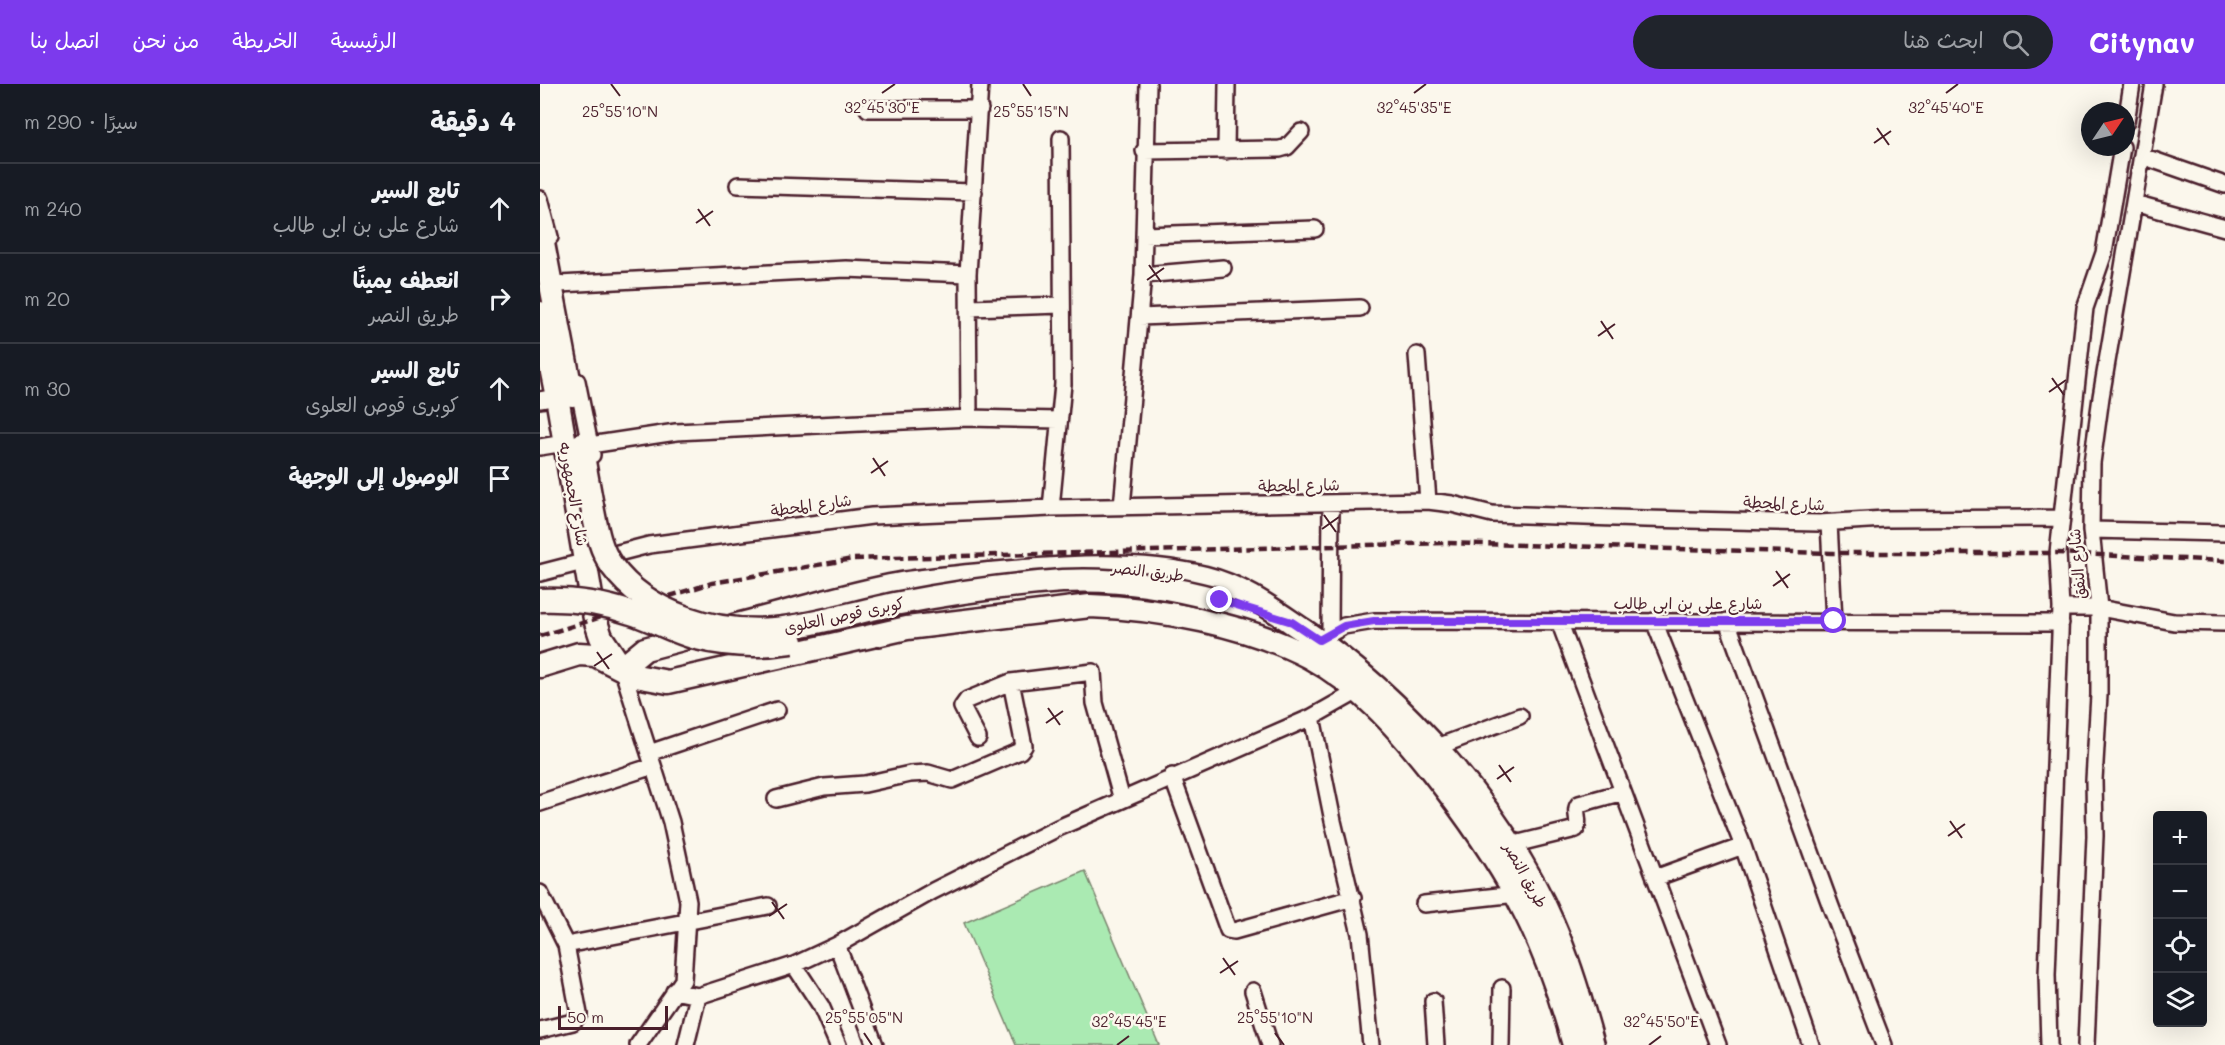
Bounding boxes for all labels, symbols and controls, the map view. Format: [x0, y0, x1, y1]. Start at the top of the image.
search box [1633, 15, 2053, 69]
text: Citynav [2089, 24, 2195, 60]
text: ابحث هنا [1903, 25, 1984, 54]
text: اتصل بنا [30, 26, 100, 53]
text: من نحن [133, 26, 199, 53]
text: الخريطة [232, 26, 298, 53]
text: الرئيسية [331, 26, 397, 53]
icon: search [1999, 26, 2032, 59]
text: 32°45'30"E [844, 97, 920, 117]
text: 32°45'35"E [1376, 97, 1452, 117]
text: 32°45'40"E [1908, 97, 1984, 117]
text: 25°55'10"N [582, 101, 658, 121]
text: 25°55'15"N [993, 101, 1069, 121]
north arrow [2081, 102, 2135, 156]
text: 4 دقيقة [430, 104, 516, 138]
text: سيرًا · 290 m [24, 108, 138, 134]
text: تابع السير [373, 175, 459, 204]
icon: ahead [483, 192, 516, 225]
text: 240 m [24, 195, 82, 221]
text: شارع على بن ابى طالب [273, 211, 459, 237]
text: انعطف يمينًا [353, 265, 459, 294]
icon: right [483, 282, 516, 315]
text: 20 m [24, 285, 70, 311]
text: طريق النصر [369, 301, 459, 327]
text: تابع السير [373, 355, 459, 384]
icon: ahead [483, 372, 516, 405]
text: 30 m [24, 375, 70, 401]
text: كوبرى قوص العلوى [306, 391, 459, 417]
street label: شارع الجمهوريه [553, 440, 594, 548]
text: الوصول إلى الوجهة [288, 461, 459, 490]
icon: arrive [483, 462, 516, 495]
street label: شارع المحطة [1258, 473, 1340, 498]
street label: شارع المحطة [769, 488, 853, 523]
street label: شارع المحطة [1743, 491, 1825, 516]
street label: شارع النفق [2063, 528, 2092, 600]
street label: طريق النصر [1109, 555, 1185, 585]
route end [1206, 586, 1232, 612]
street label: كوبرى قوص العلوى [782, 591, 906, 639]
street label: شارع على بن ابى طالب [1613, 592, 1763, 615]
route start [1820, 607, 1846, 633]
map controls [2153, 811, 2207, 1027]
button: + [2153, 811, 2207, 865]
street label: طريق النصر [1499, 836, 1553, 911]
button: − [2153, 865, 2207, 919]
button: locate [2153, 919, 2207, 973]
button: layers [2153, 973, 2207, 1027]
scale bar [558, 1003, 668, 1030]
text: 50 m [567, 1006, 604, 1027]
text: 25°55'05"N [825, 1007, 903, 1027]
text: 25°55'10"N [1237, 1007, 1313, 1027]
text: 32°45'45"E [1091, 1011, 1167, 1031]
text: 32°45'50"E [1623, 1011, 1699, 1031]

